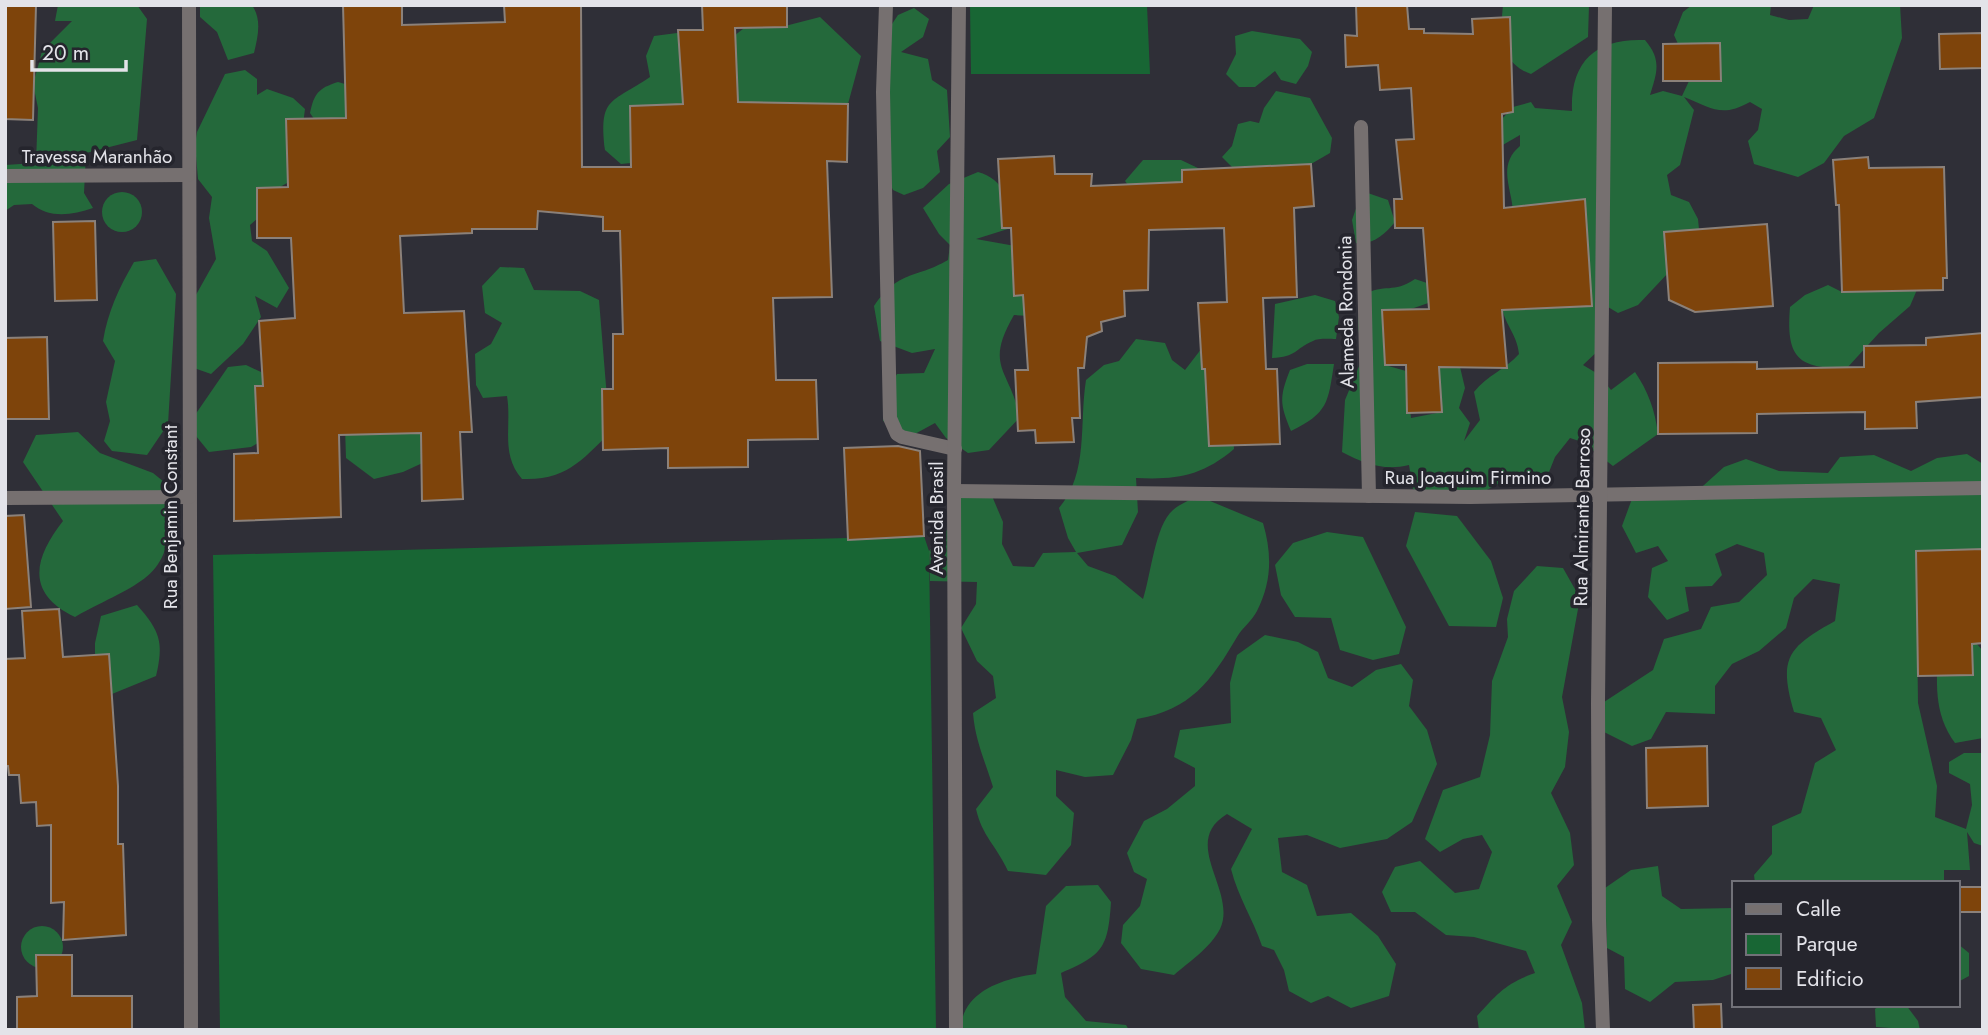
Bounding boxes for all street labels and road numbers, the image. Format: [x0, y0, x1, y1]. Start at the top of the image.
street label: Travessa Maranhão [22, 143, 172, 170]
street label: Alameda Rondonia [1331, 235, 1361, 389]
street label: Rua Benjamin Constant [157, 424, 184, 609]
street label: Rua Almirante Barroso [1567, 427, 1597, 607]
street label: Avenida Brasil [923, 461, 950, 575]
street label: Rua Joaquim Firmino [1385, 464, 1551, 491]

